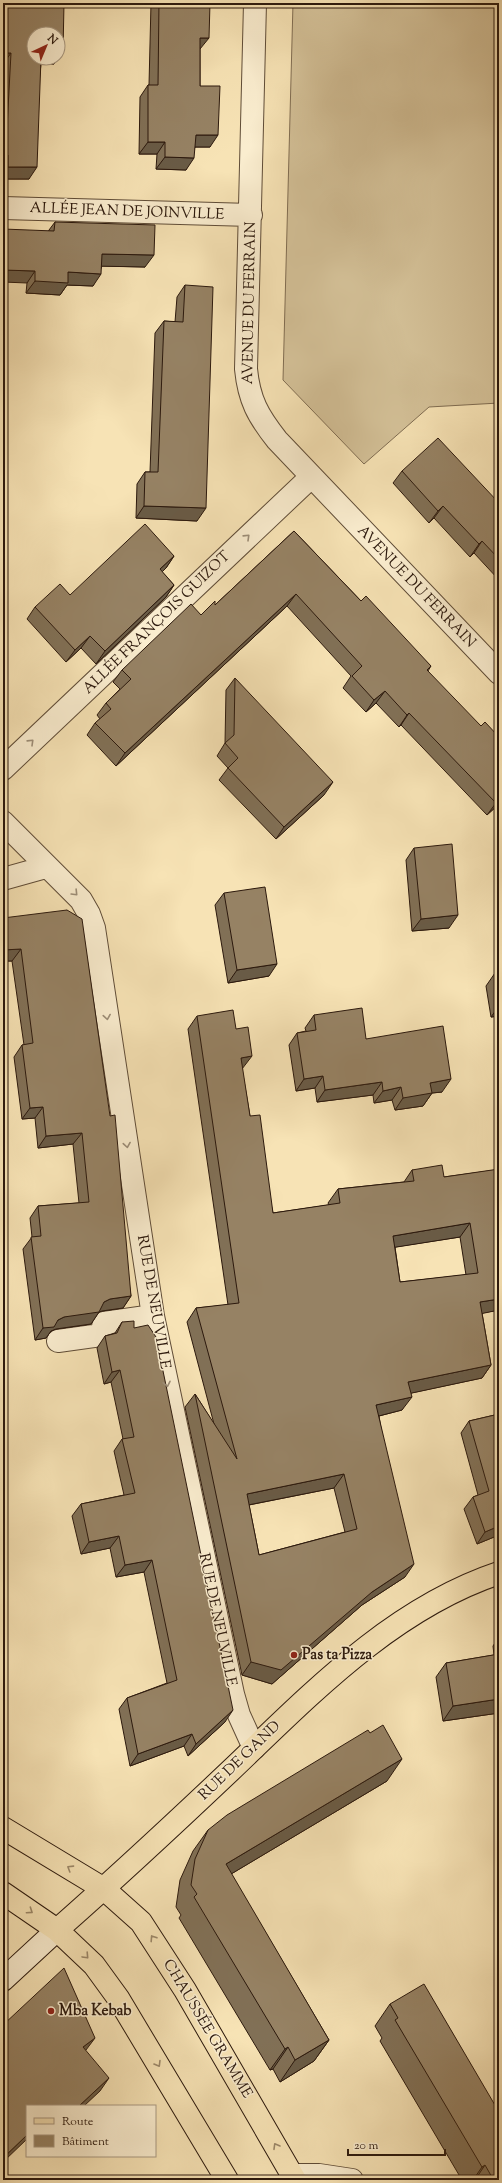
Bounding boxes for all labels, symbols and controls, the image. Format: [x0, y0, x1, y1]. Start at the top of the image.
north arrow [26, 26, 66, 66]
text: N [43, 30, 61, 48]
street label: ALLÉE JEAN DE JOINVILLE [29, 197, 225, 226]
street label: AVENUE DU FERRAIN [238, 221, 262, 385]
street label: AVENUE DU FERRAIN [352, 521, 480, 653]
one-way arrow [242, 534, 250, 542]
street label: ALLÉE FRANÇOIS GUIZOT [78, 546, 236, 699]
one-way arrow [26, 739, 34, 747]
one-way arrow [70, 888, 78, 896]
one-way arrow [102, 1014, 111, 1020]
one-way arrow [122, 1142, 131, 1149]
street label: RUE DE NEUVILLE [131, 1233, 175, 1371]
one-way arrow [163, 1381, 171, 1387]
street label: RUE DE NEUVILLE [193, 1551, 241, 1689]
place label: Pas ta Pizza [302, 1645, 372, 1666]
marker: Pas ta Pizza [289, 1650, 299, 1660]
street label: RUE DE GAND [194, 1716, 286, 1806]
one-way arrow [68, 1866, 75, 1873]
one-way arrow [26, 1906, 33, 1913]
one-way arrow [150, 1935, 157, 1942]
one-way arrow [81, 1951, 89, 1959]
street label: CHAUSSÉE GRAMME [157, 1955, 258, 2102]
place label: Mba Kebab [59, 2001, 132, 2022]
marker: Mba Kebab [46, 2006, 56, 2016]
one-way arrow [153, 2060, 160, 2067]
legend [26, 2105, 156, 2157]
text: Route [62, 2113, 94, 2131]
scale bar [348, 2131, 445, 2157]
text: Bâtiment [62, 2133, 109, 2151]
text: 20 m [354, 2137, 379, 2155]
one-way arrow [273, 2143, 280, 2150]

